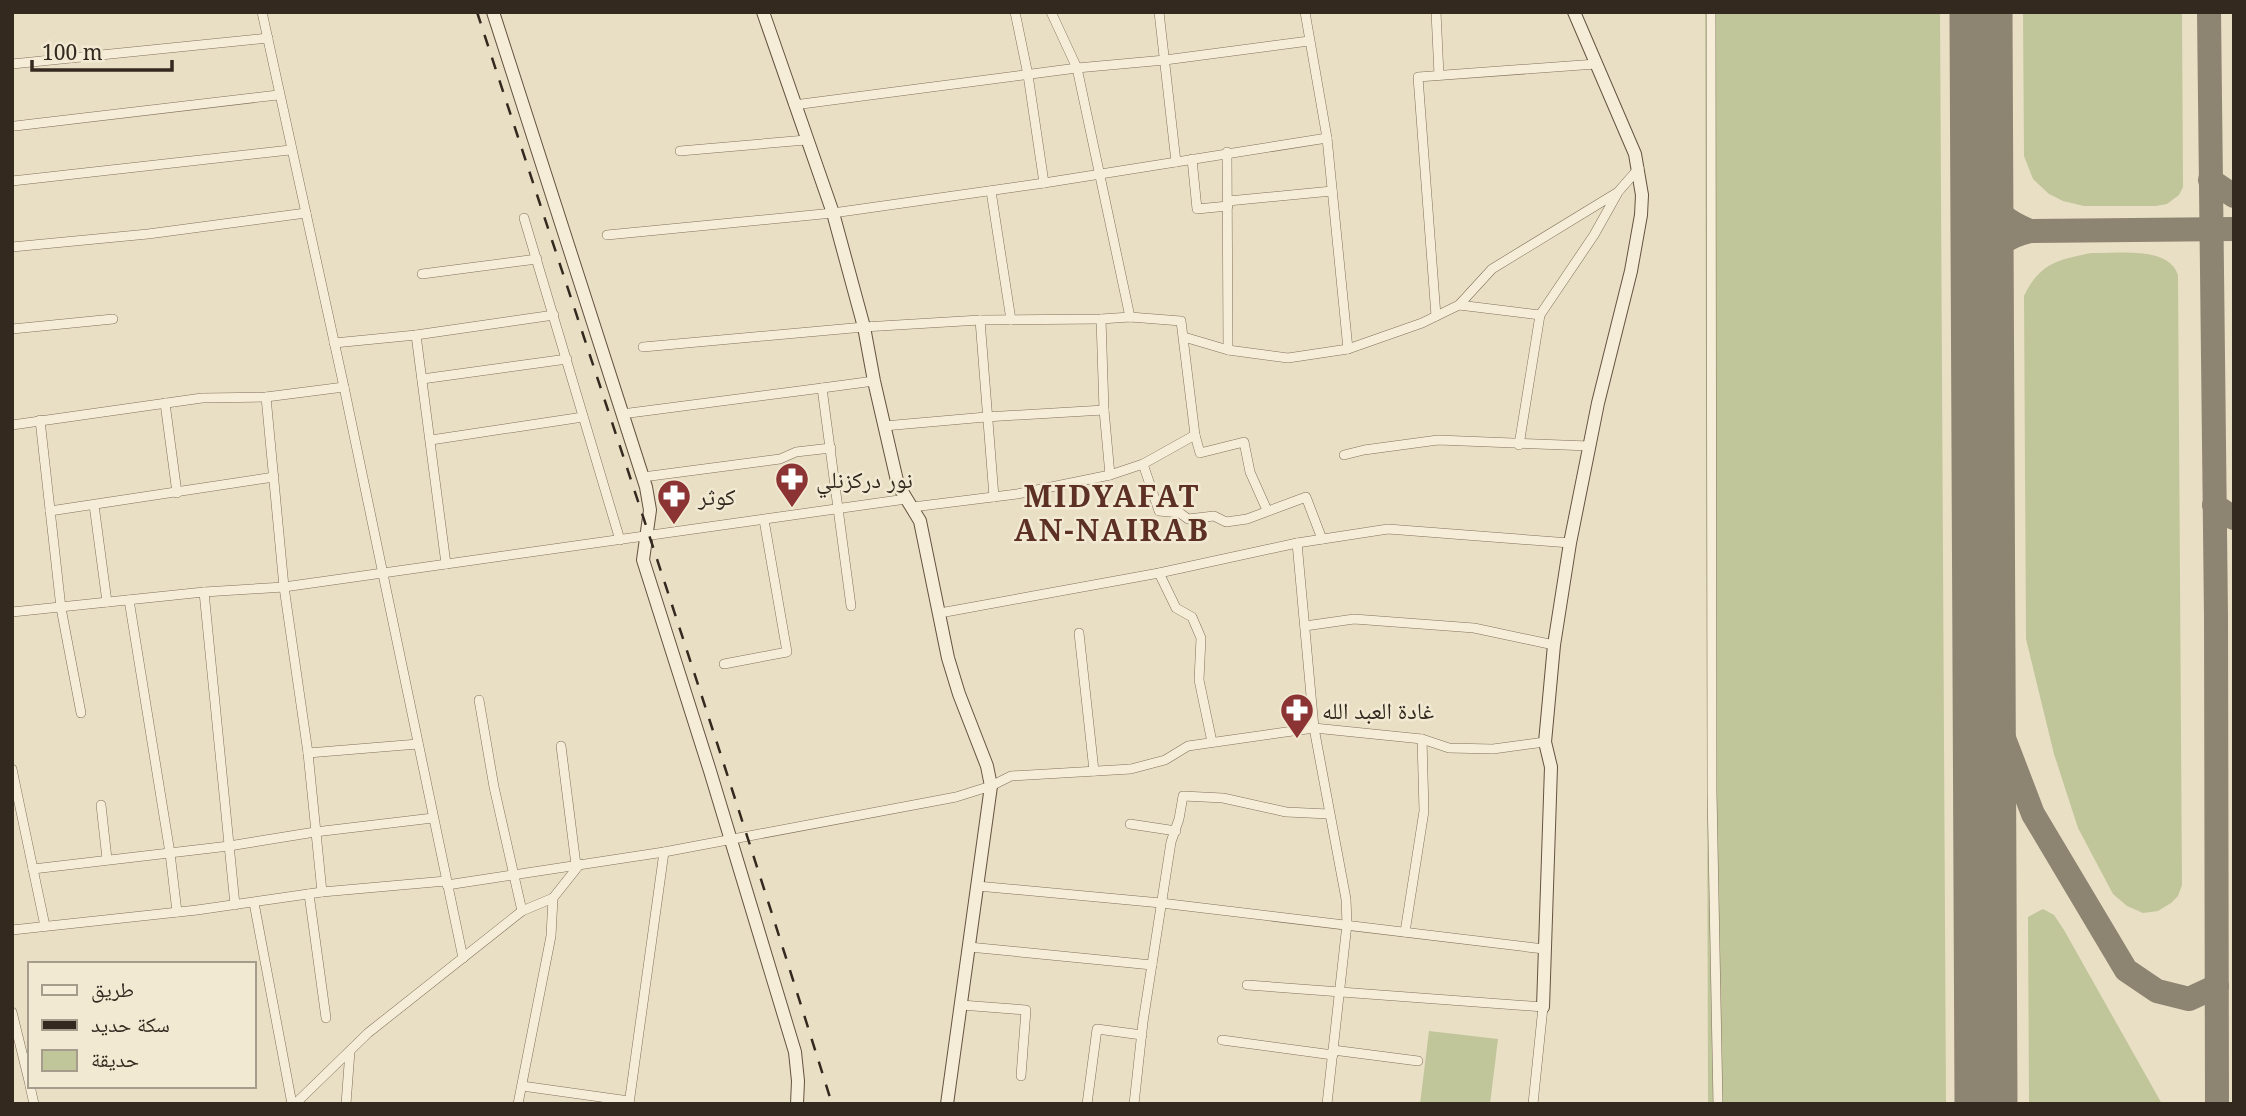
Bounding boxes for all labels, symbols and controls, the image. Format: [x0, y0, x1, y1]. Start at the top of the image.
scale bar [32, 28, 172, 72]
text: 100 m [42, 38, 103, 66]
pharmacy icon: نور دركزنلي [773, 460, 811, 509]
place label: نور دركزنلي [816, 463, 913, 499]
district label: MIDYAFAT AN-NAIRAB [1014, 475, 1210, 550]
pharmacy icon: كوثر [655, 477, 693, 526]
place label: كوثر [697, 480, 736, 512]
pharmacy icon: غادة العبد الله [1278, 691, 1316, 740]
place label: غادة العبد الله [1322, 694, 1435, 726]
legend [28, 962, 256, 1088]
text: طريق [91, 975, 134, 1003]
text: سكة حديد [91, 1010, 170, 1038]
text: حديقة [91, 1045, 139, 1073]

